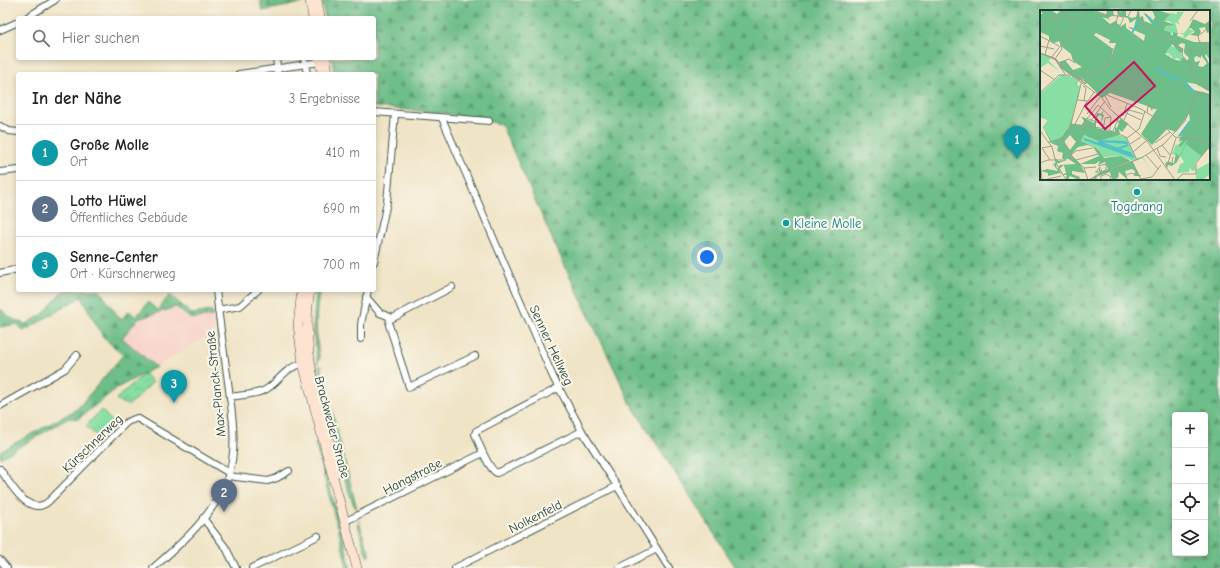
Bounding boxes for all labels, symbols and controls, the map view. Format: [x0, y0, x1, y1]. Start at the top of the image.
inset map [1040, 10, 1210, 180]
search box [16, 16, 376, 60]
icon: search [30, 27, 52, 49]
text: Hier suchen [62, 29, 140, 47]
text: In der Nähe [32, 89, 121, 108]
text: 3 Ergebnisse [289, 91, 360, 106]
pin: 1 [1004, 126, 1030, 159]
text: Große Molle [70, 136, 149, 154]
text: 1 [42, 145, 48, 160]
text: 410 m [326, 145, 360, 160]
text: Ort [70, 154, 87, 169]
marker: Togdrang [1132, 187, 1142, 197]
text: Lotto Hüwel [70, 192, 147, 210]
place label: Togdrang [1111, 199, 1163, 214]
text: 2 [42, 201, 48, 216]
text: 690 m [323, 201, 360, 216]
text: Öffentliches Gebäude [70, 210, 188, 225]
place label: Kleine Molle [794, 216, 862, 231]
marker: Kleine Molle [781, 218, 791, 228]
your location [697, 247, 717, 267]
text: Senne-Center [70, 248, 158, 266]
text: 3 [42, 257, 48, 272]
text: 700 m [323, 257, 360, 272]
text: Ort · Kürschnerweg [70, 266, 176, 281]
street label: Senner Hellweg [526, 303, 577, 388]
street label: Max-Planck-Straße [202, 330, 229, 438]
pin: 3 [161, 370, 187, 403]
street label: Brackweder Straße [312, 374, 353, 480]
street label: Kürschnerweg [59, 411, 125, 476]
map controls [1172, 412, 1208, 556]
button: + [1172, 412, 1208, 448]
button: − [1172, 448, 1208, 484]
street label: Hangstraße [380, 455, 445, 498]
pin: 2 [211, 479, 237, 512]
button: locate [1172, 484, 1208, 520]
street label: Nolkenfeld [506, 497, 564, 536]
button: layers [1172, 520, 1208, 556]

